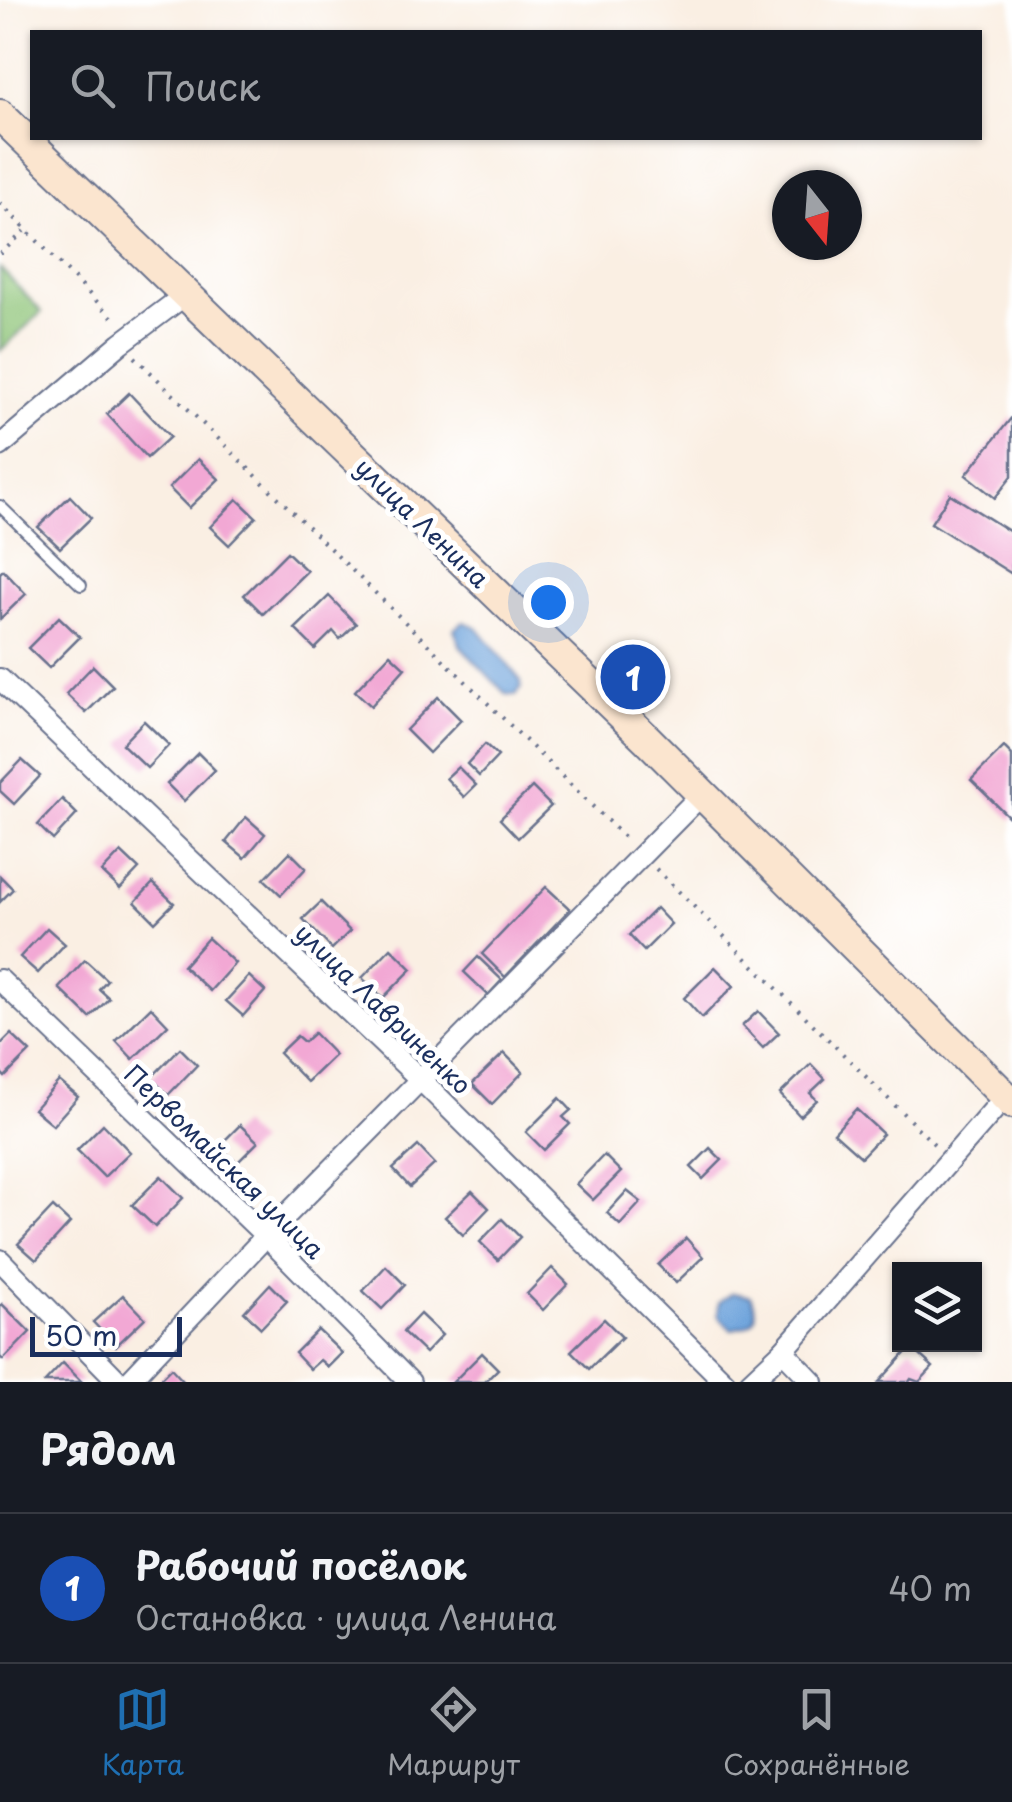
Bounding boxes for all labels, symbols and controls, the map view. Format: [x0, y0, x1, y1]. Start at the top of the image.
search box [30, 30, 982, 140]
text: Поиск [145, 57, 260, 114]
icon: search [65, 58, 120, 113]
north arrow [772, 170, 862, 260]
street label: улица Ленина [347, 448, 498, 596]
your location [523, 577, 574, 628]
pin: 1 [600, 640, 666, 714]
street label: улица Лавриненко [287, 914, 481, 1103]
street label: Первомайская улица [116, 1056, 333, 1267]
map controls [892, 1262, 982, 1352]
button: layers [892, 1262, 982, 1352]
scale bar [30, 1312, 182, 1356]
text: 50 m [45, 1313, 118, 1356]
text: Рядом [40, 1416, 177, 1479]
text: Рабочий посёлок [135, 1536, 466, 1593]
text: 1 [65, 1564, 80, 1612]
text: 40 m [888, 1564, 972, 1612]
text: Остановка · улица Ленина [135, 1593, 556, 1641]
tab: Карта [102, 1682, 184, 1785]
tab: Маршрут [387, 1682, 520, 1785]
tab: Сохранённые [723, 1682, 910, 1785]

